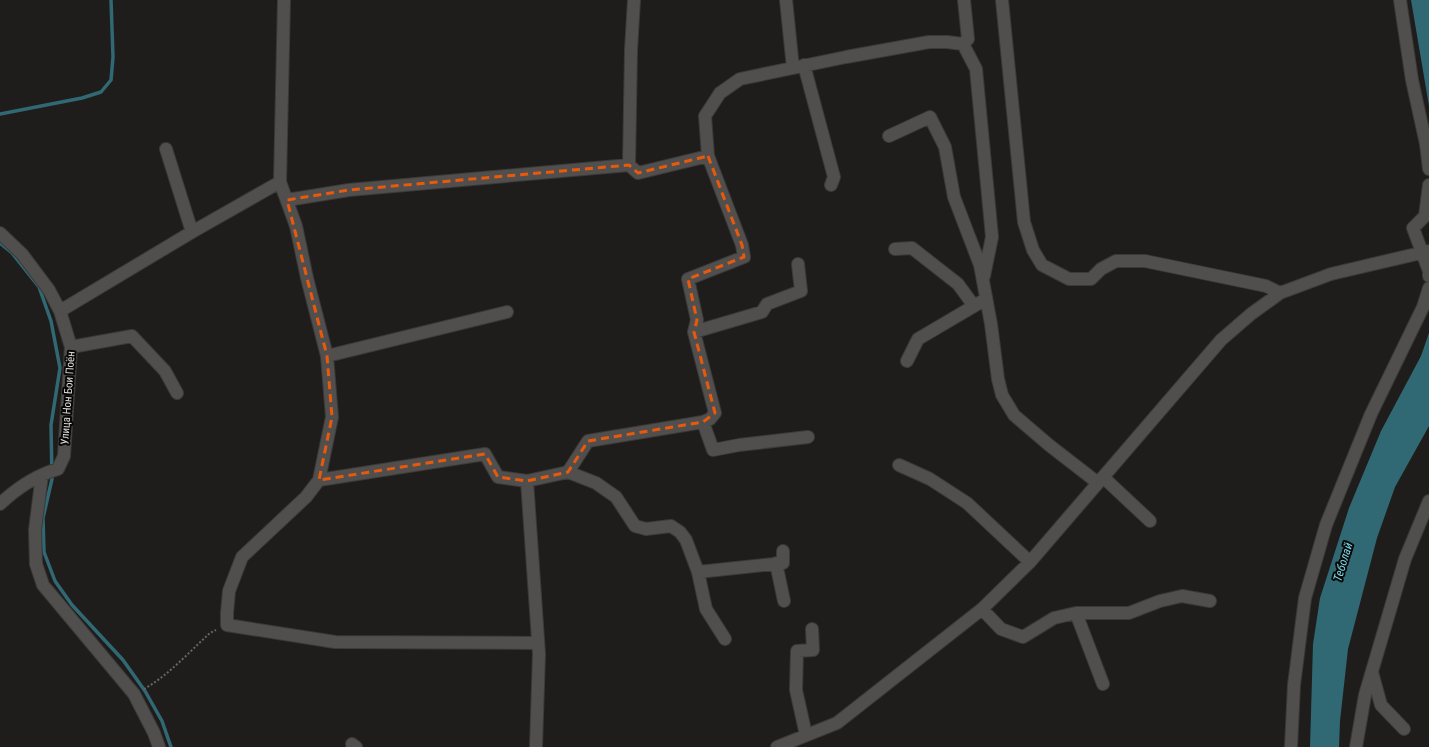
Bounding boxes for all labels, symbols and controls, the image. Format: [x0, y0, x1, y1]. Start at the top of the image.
street label: Улица Нон Бои Поён [58, 351, 78, 445]
water label: Теболай [1330, 541, 1356, 583]

